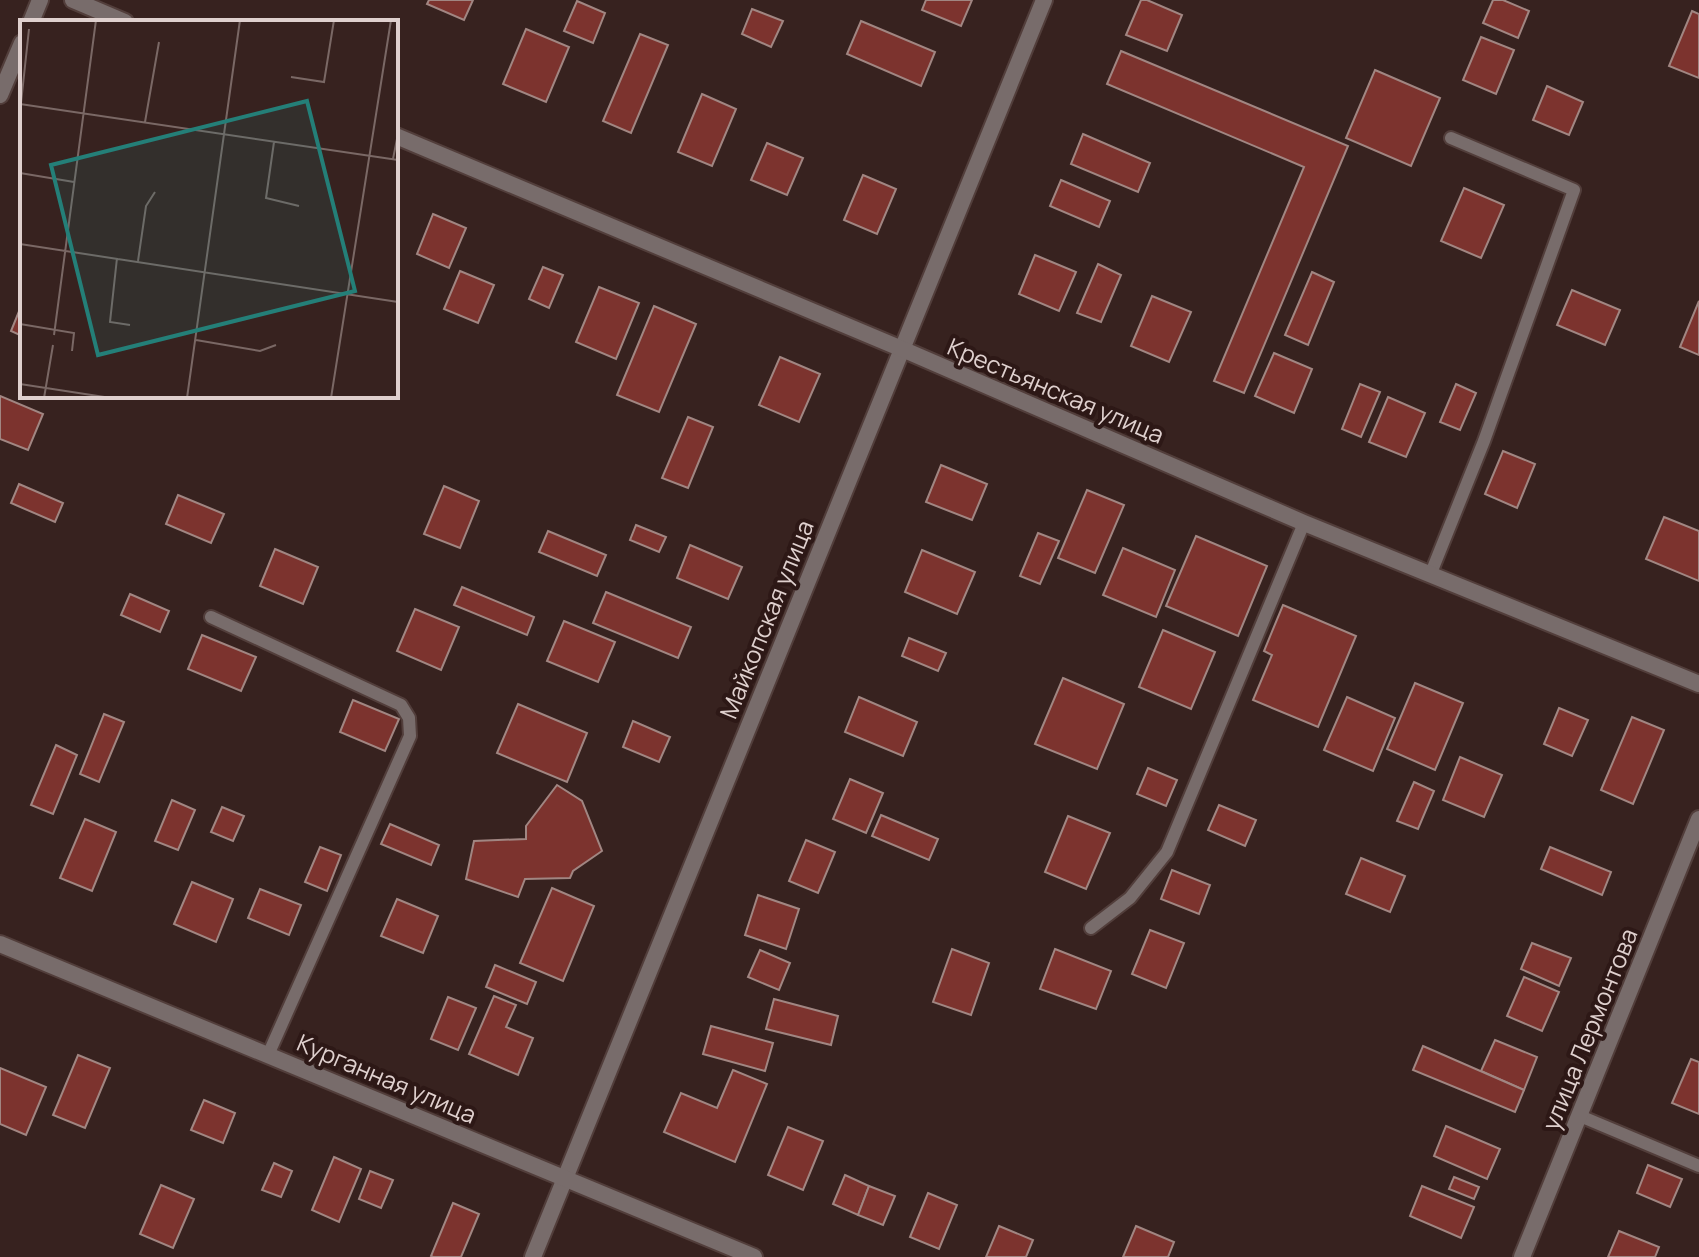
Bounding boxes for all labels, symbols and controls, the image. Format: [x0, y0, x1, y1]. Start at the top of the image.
inset map [20, 20, 398, 398]
street label: Крестьянская улица [943, 329, 1169, 451]
street label: Майкопская улица [711, 515, 821, 723]
street label: улица Лермонтова [1533, 923, 1645, 1135]
street label: Курганная улица [292, 1025, 482, 1131]

